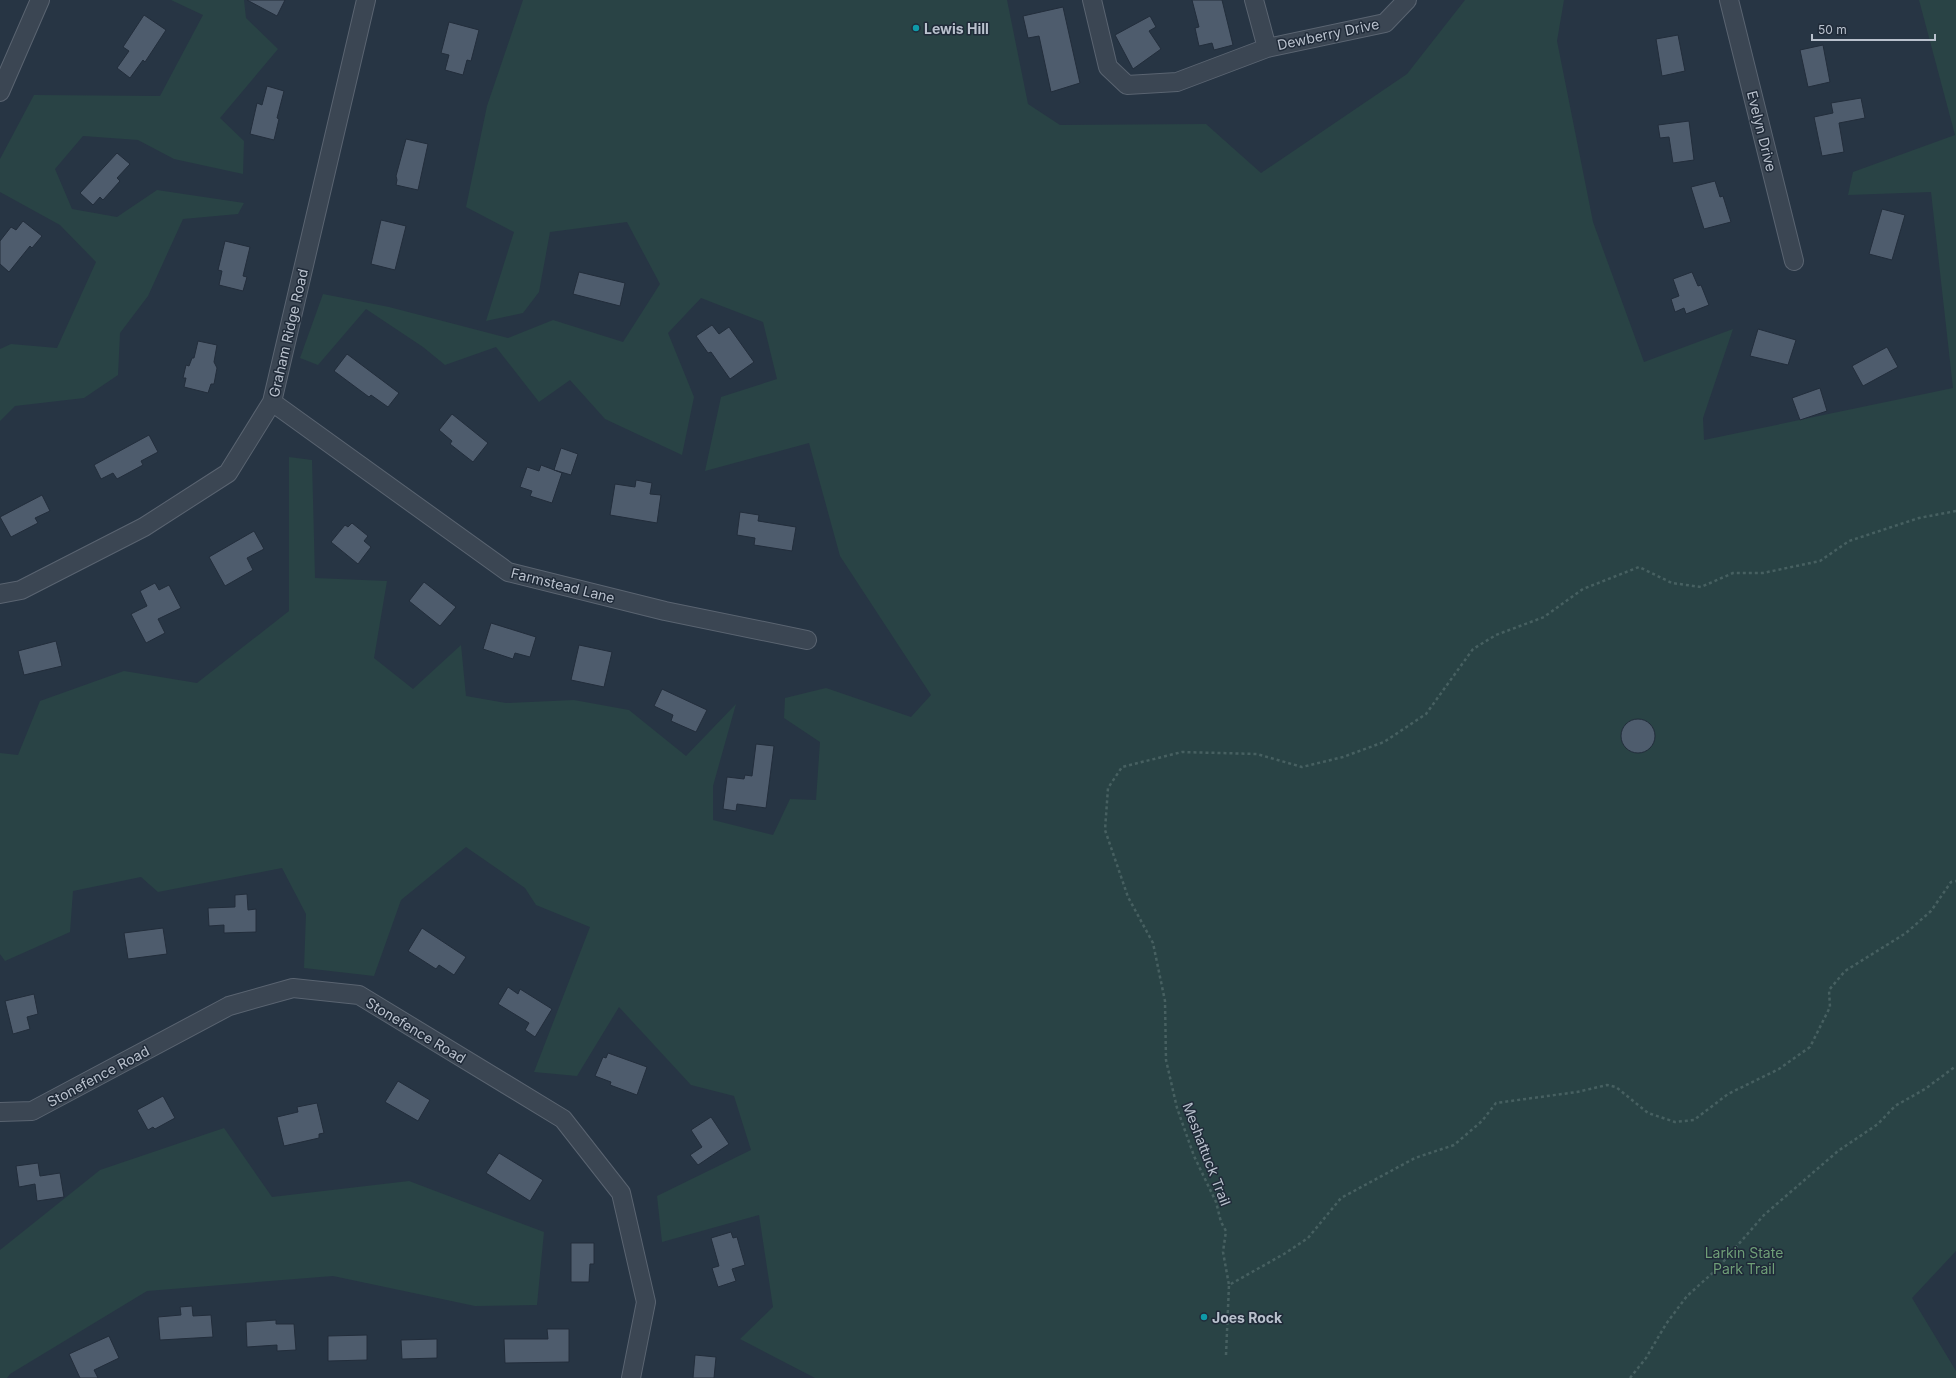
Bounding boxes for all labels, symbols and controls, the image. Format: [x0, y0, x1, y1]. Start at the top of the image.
street label: Dewberry Drive [1275, 15, 1381, 53]
scale bar [1812, 16, 1935, 42]
place label: Lewis Hill [924, 20, 989, 37]
text: 50 m [1818, 22, 1847, 37]
marker: Lewis Hill [911, 23, 921, 33]
street label: Evelyn Drive [1744, 89, 1780, 173]
street label: Graham Ridge Road [265, 267, 311, 399]
street label: Farmstead Lane [509, 564, 617, 606]
street label: Stonefence Road [363, 994, 469, 1066]
street label: Stonefence Road [44, 1042, 152, 1110]
street label: Meshattuck Trail [1179, 1100, 1235, 1208]
park label: Larkin State Park Trail [1705, 1244, 1783, 1277]
place label: Joes Rock [1212, 1309, 1283, 1326]
marker: Joes Rock [1199, 1312, 1209, 1322]

